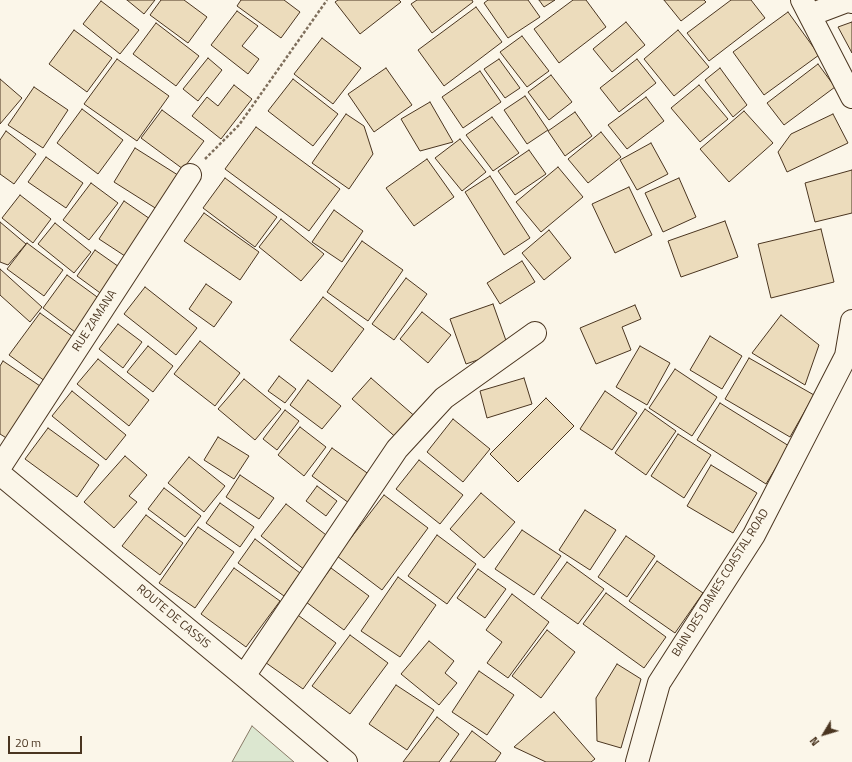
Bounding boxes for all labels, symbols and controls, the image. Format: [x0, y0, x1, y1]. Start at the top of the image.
street label: RUE ZAMANA [70, 288, 120, 354]
street label: BAIN DES DAMES COASTAL ROAD [670, 507, 772, 659]
street label: ROUTE DE CASSIS [133, 582, 213, 652]
north arrow [804, 714, 844, 754]
scale bar [10, 728, 84, 754]
text: 20 m [15, 733, 41, 752]
text: N [806, 733, 823, 749]

